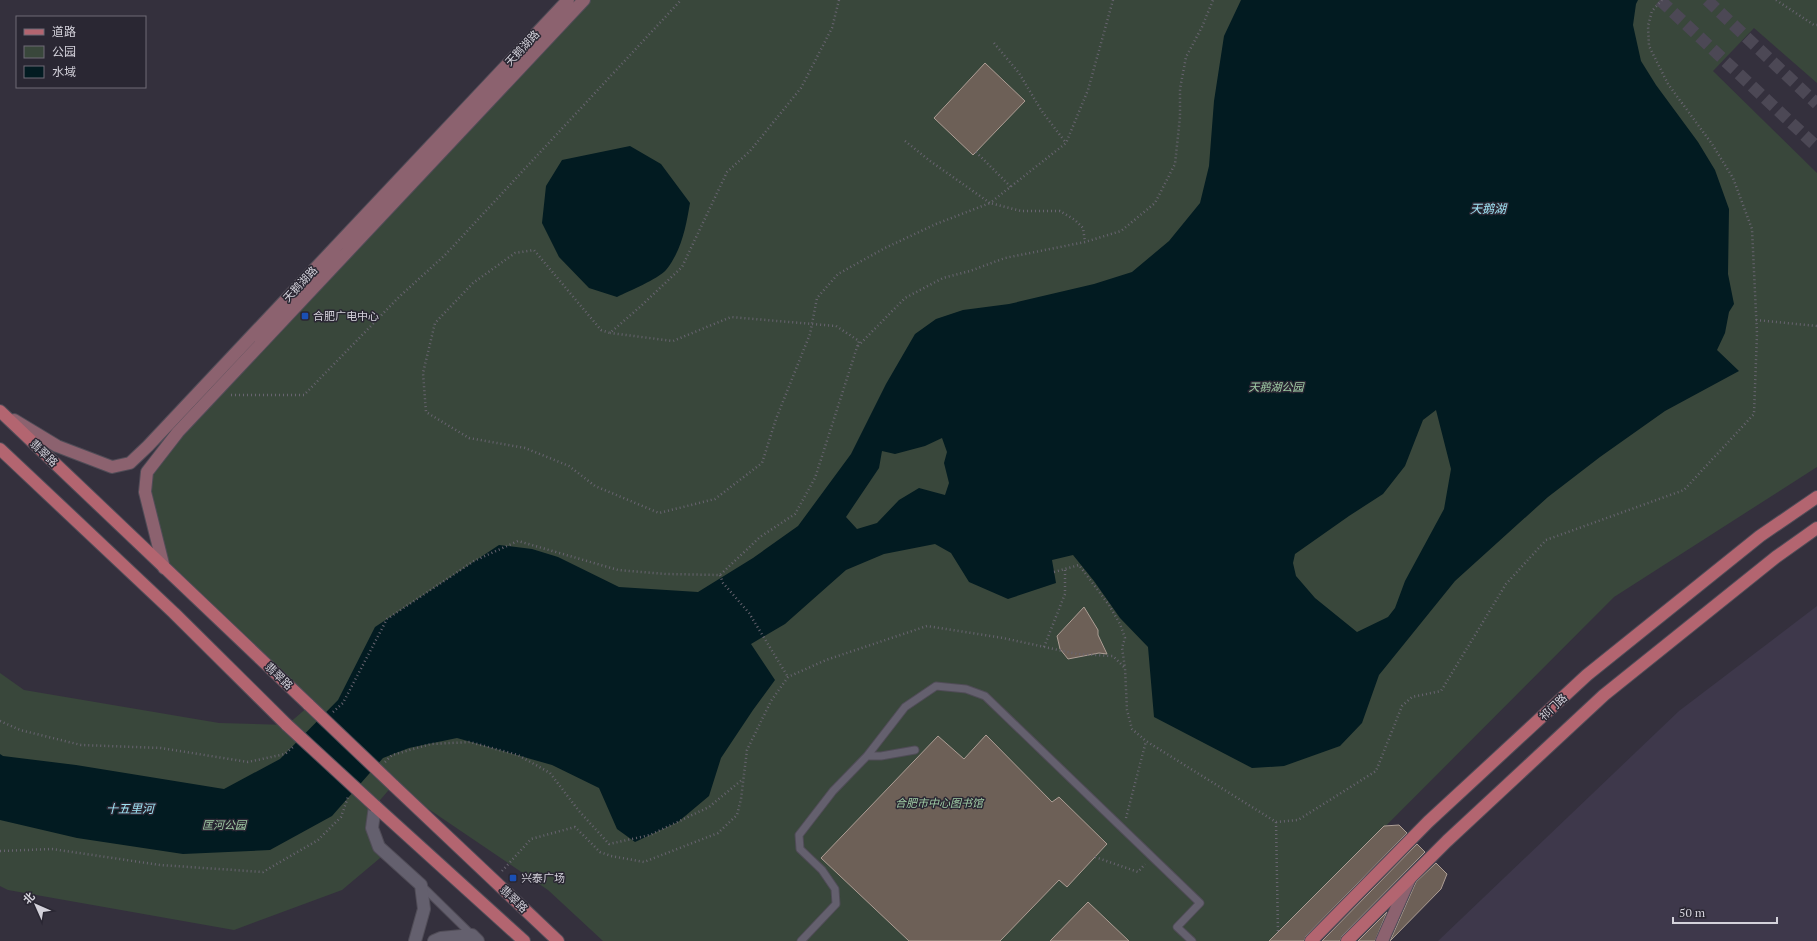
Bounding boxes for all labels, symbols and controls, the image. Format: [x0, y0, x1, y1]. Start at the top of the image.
legend [16, 16, 146, 88]
text: 道路 [52, 24, 76, 39]
street label: 天鹅湖路 [502, 27, 542, 69]
text: 公园 [52, 44, 76, 59]
text: 水域 [52, 64, 76, 79]
water label: 天鹅湖 [1470, 201, 1508, 216]
street label: 天鹅湖路 [280, 263, 320, 305]
place label: 合肥广电中心 [313, 309, 379, 323]
marker: 合肥广电中心 [300, 311, 310, 321]
park label: 天鹅湖公园 [1249, 380, 1305, 394]
street label: 翡翠路 [27, 437, 61, 469]
street label: 翡翠路 [262, 660, 296, 692]
street label: 祁门路 [1536, 691, 1570, 723]
park label: 合肥市中心图书馆 [895, 796, 985, 810]
water label: 十五里河 [106, 801, 156, 816]
park label: 匡河公园 [202, 818, 248, 832]
place label: 兴泰广场 [521, 871, 565, 885]
marker: 兴泰广场 [508, 873, 518, 883]
street label: 翡翠路 [497, 883, 531, 915]
north arrow [16, 885, 56, 925]
text: 北 [20, 889, 38, 907]
scale bar [1673, 899, 1777, 925]
text: 50 m [1679, 905, 1706, 920]

